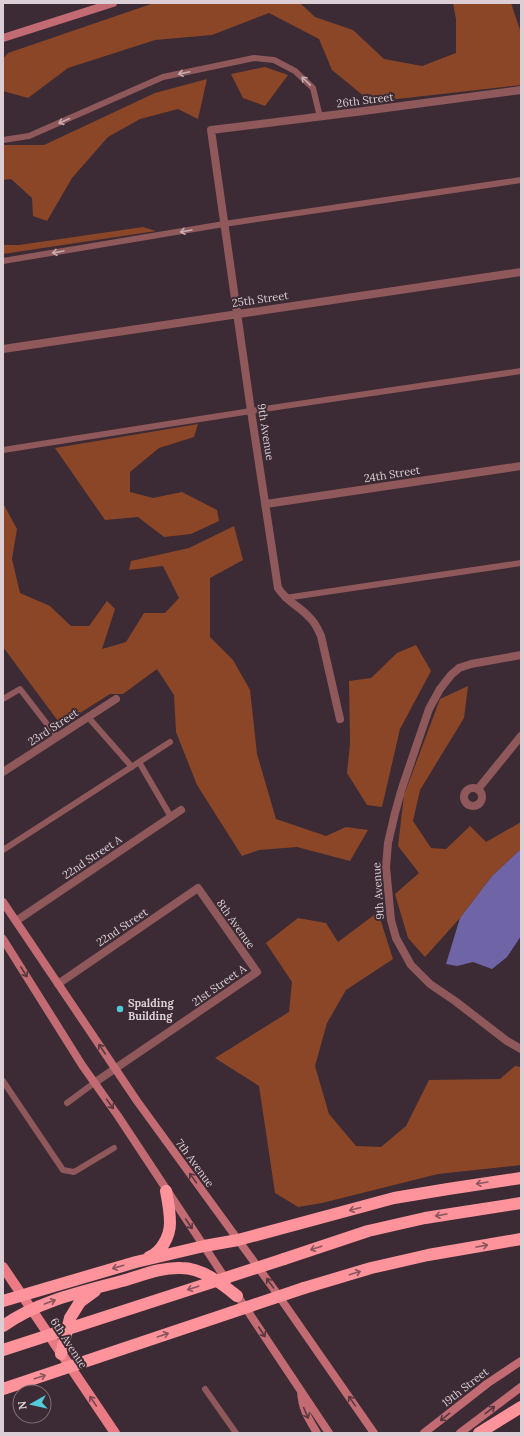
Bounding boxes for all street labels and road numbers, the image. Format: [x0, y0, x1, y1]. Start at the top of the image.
street label: 26th Street [336, 89, 395, 110]
street label: 25th Street [231, 288, 290, 310]
street label: 9th Avenue [255, 403, 277, 461]
street label: 24th Street [363, 463, 422, 485]
street label: 23rd Street [25, 705, 81, 748]
street label: 22nd Street A [60, 831, 125, 882]
street label: 9th Avenue [369, 862, 387, 920]
street label: 8th Avenue [214, 897, 258, 951]
street label: 22nd Street [94, 904, 151, 949]
street label: 21st Street A [189, 961, 250, 1009]
street label: 7th Avenue [173, 1136, 217, 1190]
street label: 6th Avenue [47, 1315, 91, 1371]
street label: 19th Street [439, 1364, 492, 1410]

